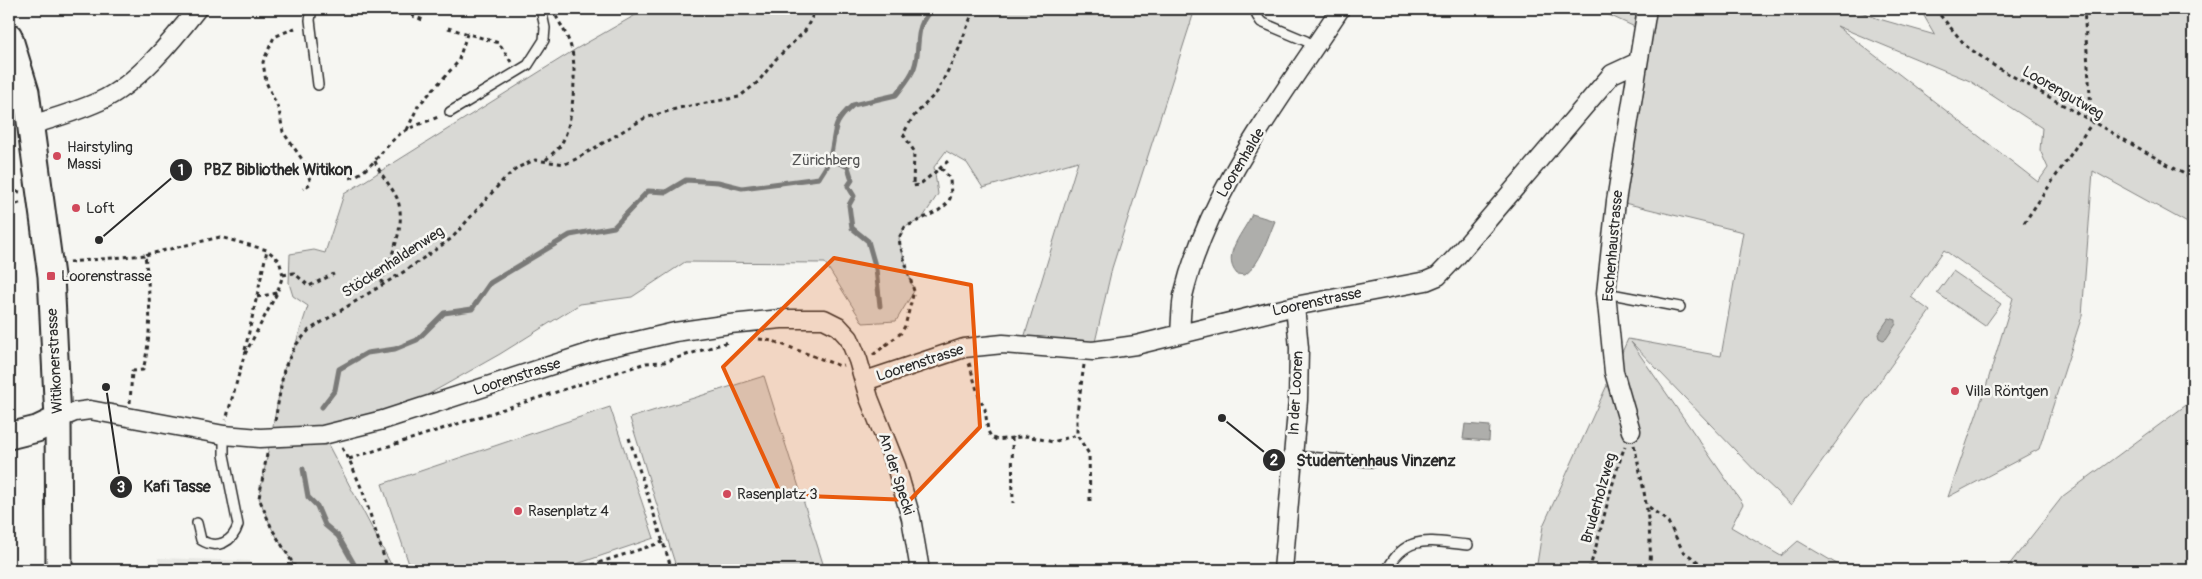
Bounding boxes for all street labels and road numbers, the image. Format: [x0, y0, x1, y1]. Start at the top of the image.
street label: Loorengutweg [2019, 62, 2107, 124]
street label: Loorenhalde [1213, 124, 1269, 201]
street label: Eschenhaustrasse [1599, 189, 1627, 303]
street label: Stöckenhaldenweg [338, 222, 448, 302]
street label: Loorenstrasse [1271, 283, 1364, 321]
street label: Witikonerstrasse [43, 307, 67, 414]
street label: Loorenstrasse [874, 340, 967, 386]
street label: In der Looren [1284, 350, 1308, 436]
street label: Loorenstrasse [471, 354, 564, 400]
street label: An der Specki [874, 431, 918, 518]
street label: Bruderholzweg [1577, 451, 1621, 545]

